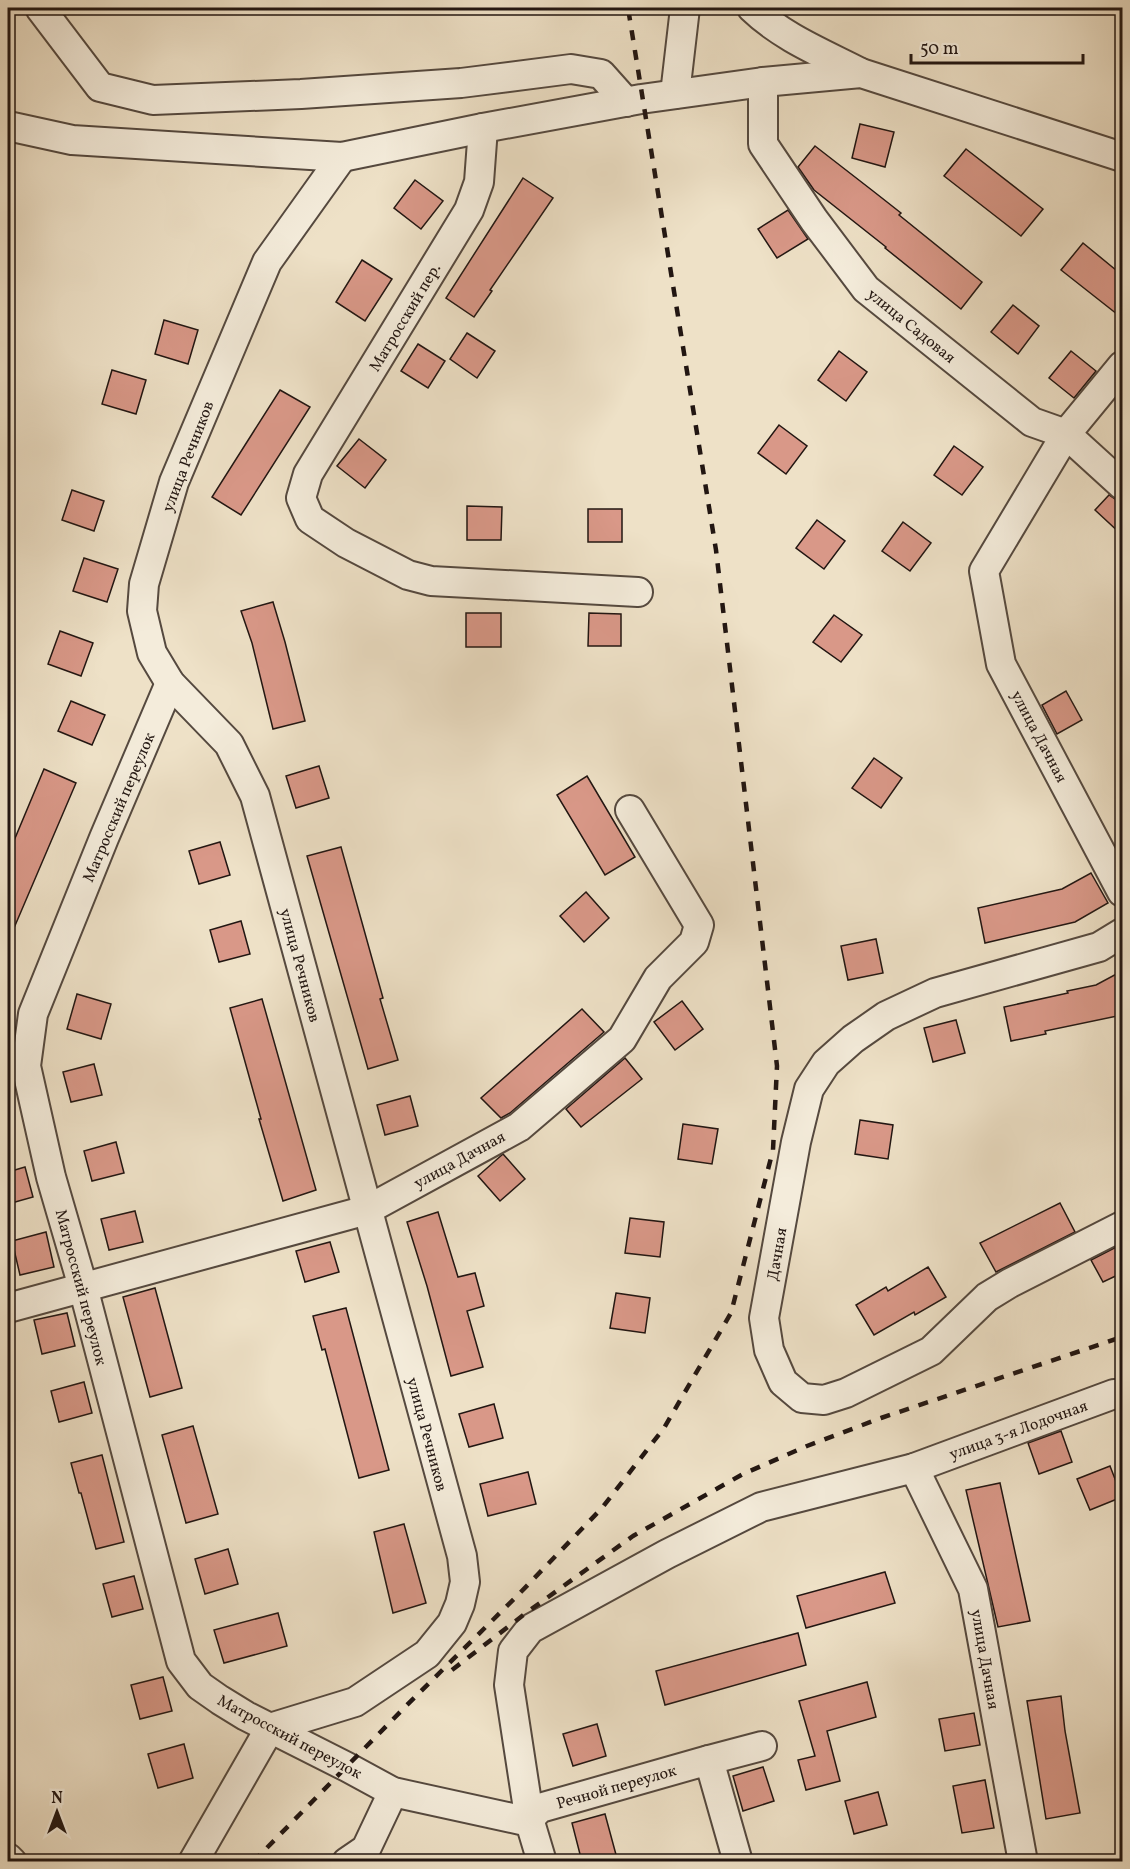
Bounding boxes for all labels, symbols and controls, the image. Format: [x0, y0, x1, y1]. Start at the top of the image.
scale bar [911, 27, 1084, 65]
text: 50 m [920, 37, 959, 62]
street label: Матросский пер. [365, 260, 447, 376]
street label: улица Садовая [862, 284, 960, 369]
street label: улица Речников [158, 398, 220, 515]
street label: улица Дачная [1005, 687, 1072, 787]
street label: Матросский переулок [78, 729, 162, 886]
street label: улица Речников [273, 906, 325, 1025]
street label: улица Дачная [410, 1127, 510, 1195]
street label: Матросский переулок [49, 1207, 112, 1368]
street label: Дачная [762, 1226, 793, 1283]
street label: улица Речников [400, 1375, 452, 1494]
street label: улица 3-я Лодочная [946, 1396, 1091, 1466]
street label: улица Дачная [964, 1608, 1004, 1711]
street label: Матросский переулок [213, 1690, 366, 1785]
street label: Речной переулок [554, 1760, 680, 1816]
north arrow [27, 1782, 87, 1842]
text: N [51, 1788, 63, 1810]

